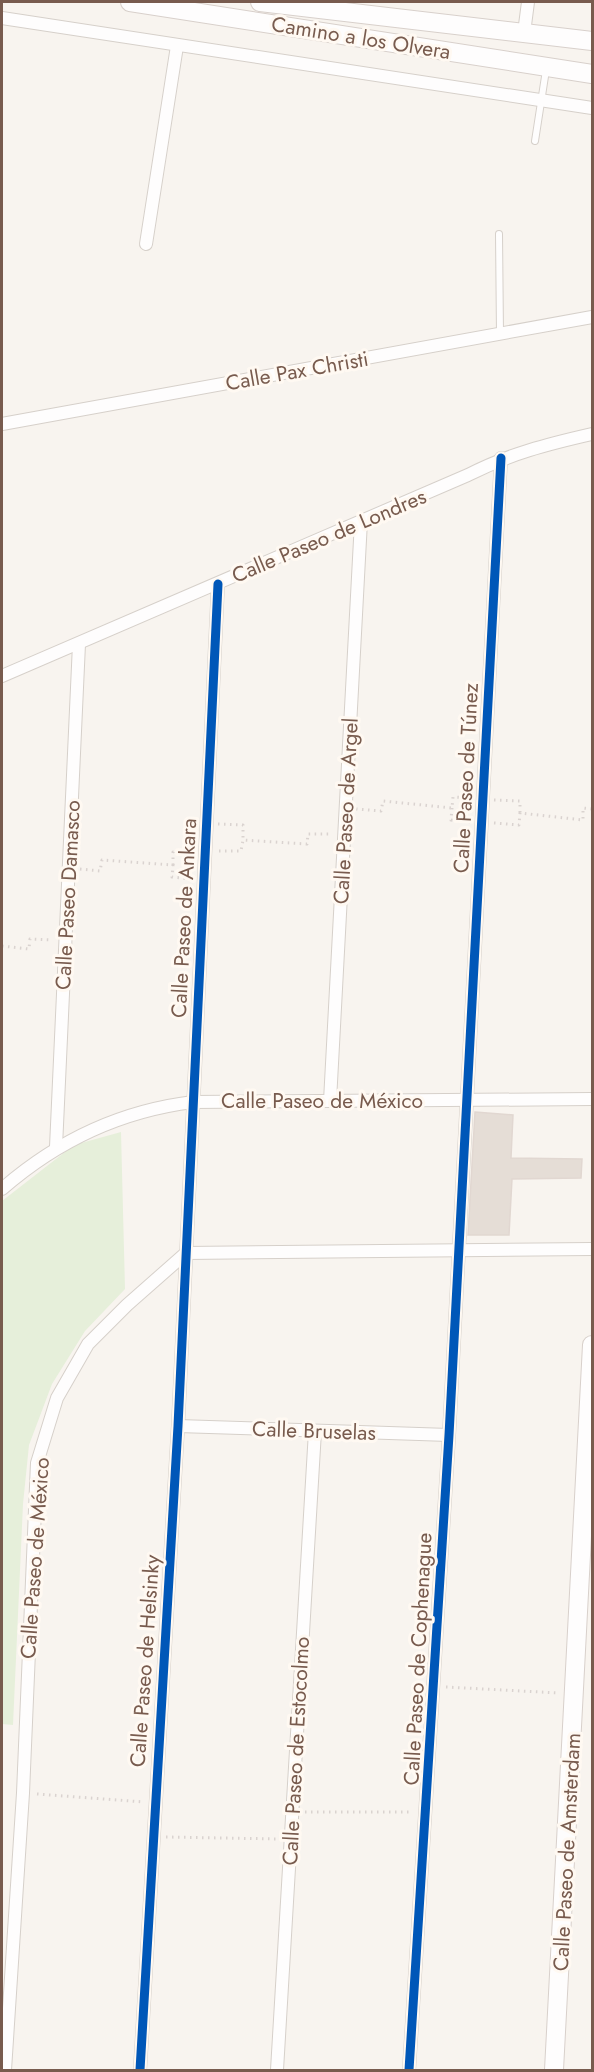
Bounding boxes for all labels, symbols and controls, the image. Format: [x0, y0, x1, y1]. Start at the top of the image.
street label: Camino a los Olvera [269, 9, 453, 67]
street label: Calle Pax Christi [223, 344, 371, 398]
street label: Calle Paseo de Londres [227, 481, 431, 591]
street label: Calle Paseo de Túnez [446, 682, 486, 874]
street label: Calle Paseo de Argel [326, 717, 366, 905]
street label: Calle Paseo Damasco [48, 799, 88, 991]
street label: Calle Paseo de Ankara [164, 817, 204, 1019]
street label: Calle Paseo de México [221, 1086, 423, 1116]
street label: Calle Bruselas [252, 1414, 376, 1448]
street label: Calle Paseo de México [13, 1456, 57, 1660]
street label: Calle Paseo de Cophenague [396, 1532, 440, 1786]
street label: Calle Paseo de Helsinky [123, 1553, 167, 1768]
street label: Calle Paseo de Estocolmo [275, 1636, 317, 1866]
street label: Calle Paseo de Amsterdam [546, 1732, 588, 1972]

